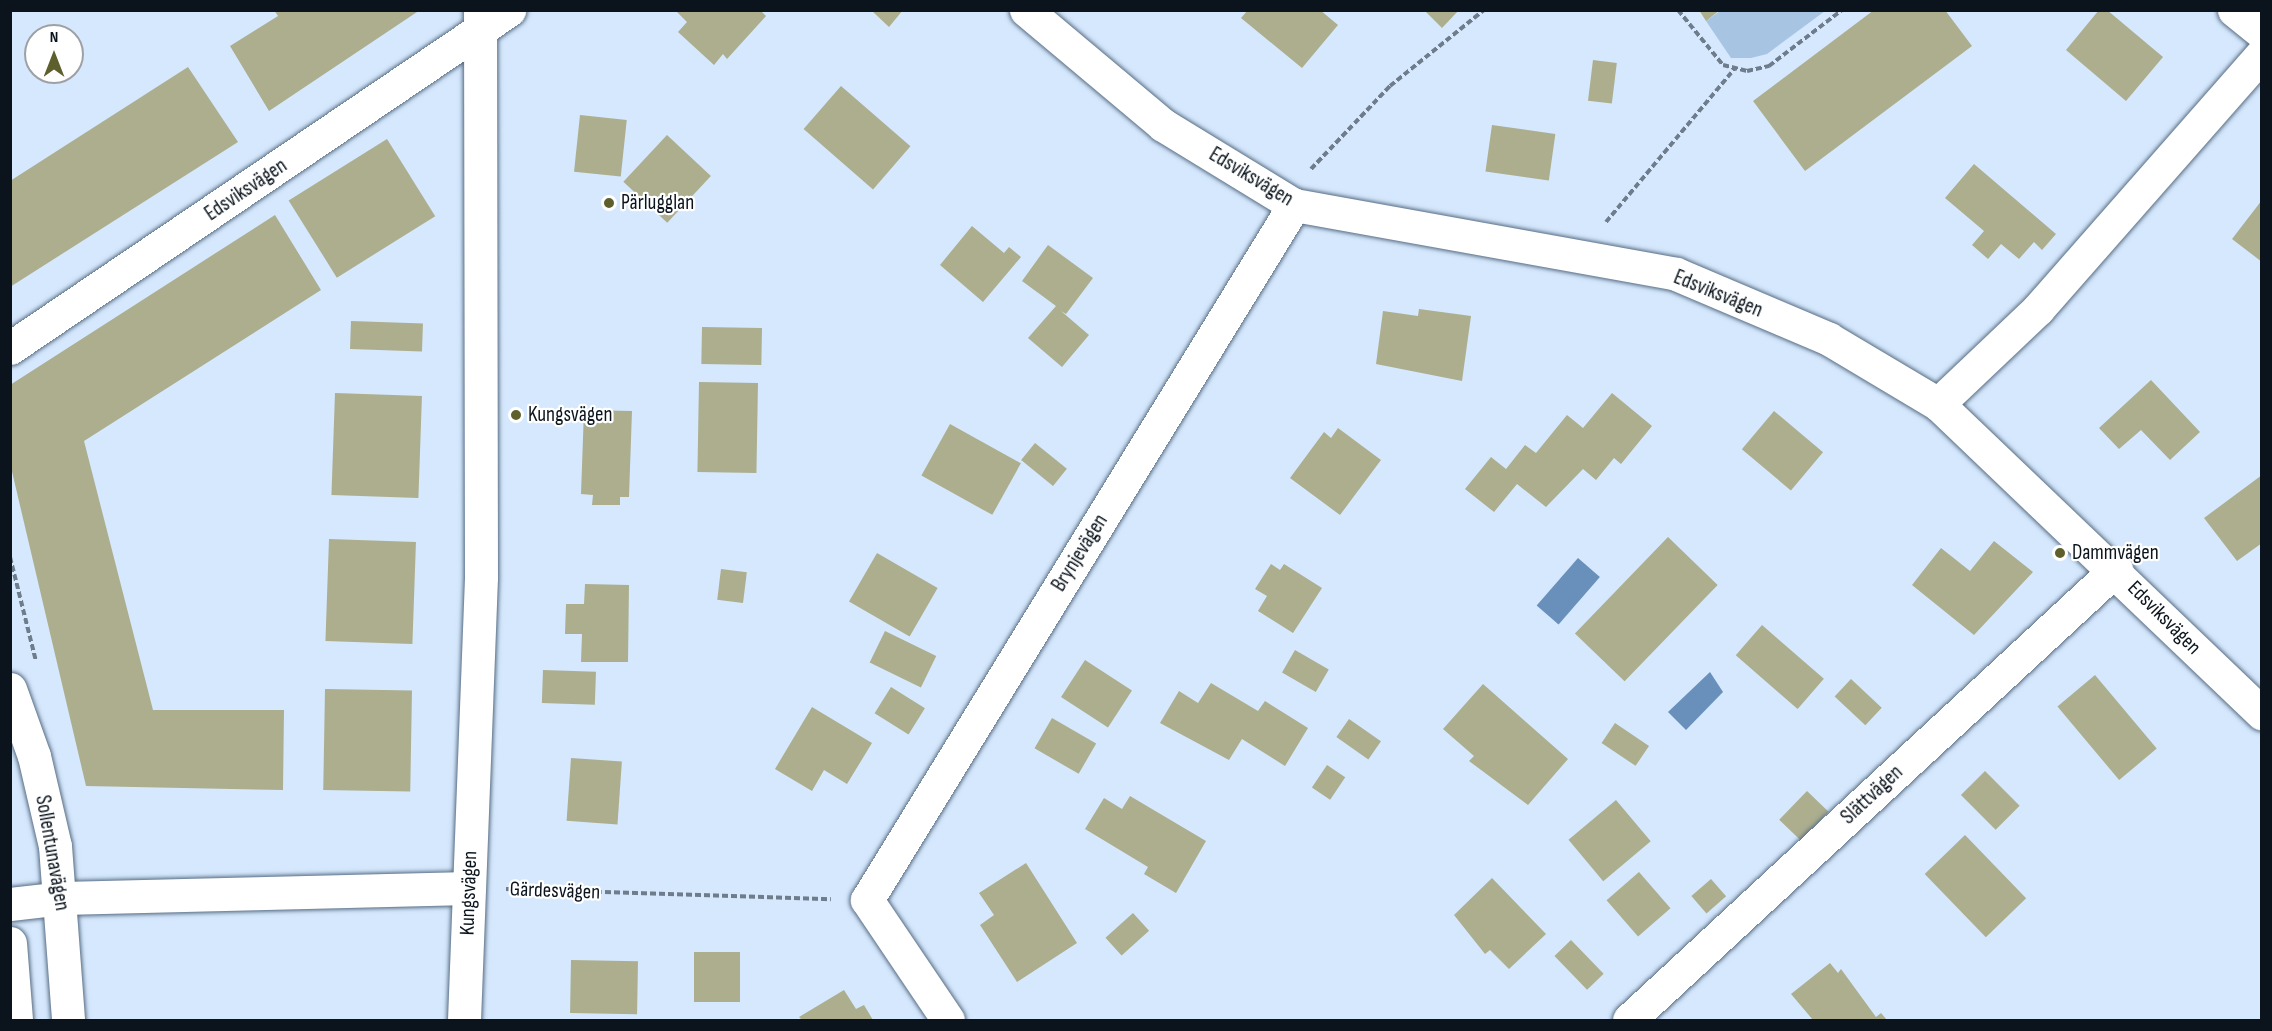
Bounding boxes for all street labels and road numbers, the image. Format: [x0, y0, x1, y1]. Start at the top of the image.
street label: Edsviksvägen [1204, 142, 1298, 212]
street label: Edsviksvägen [200, 153, 292, 227]
street label: Edsviksvägen [1670, 265, 1766, 323]
street label: Brynjevägen [1046, 510, 1114, 596]
street label: Edsviksvägen [2122, 576, 2206, 660]
street label: Slättvägen [1836, 760, 1908, 830]
street label: Sollentunavägen [29, 793, 75, 913]
street label: Kungsvägen [455, 850, 483, 936]
street label: Gärdesvägen [509, 877, 601, 905]

